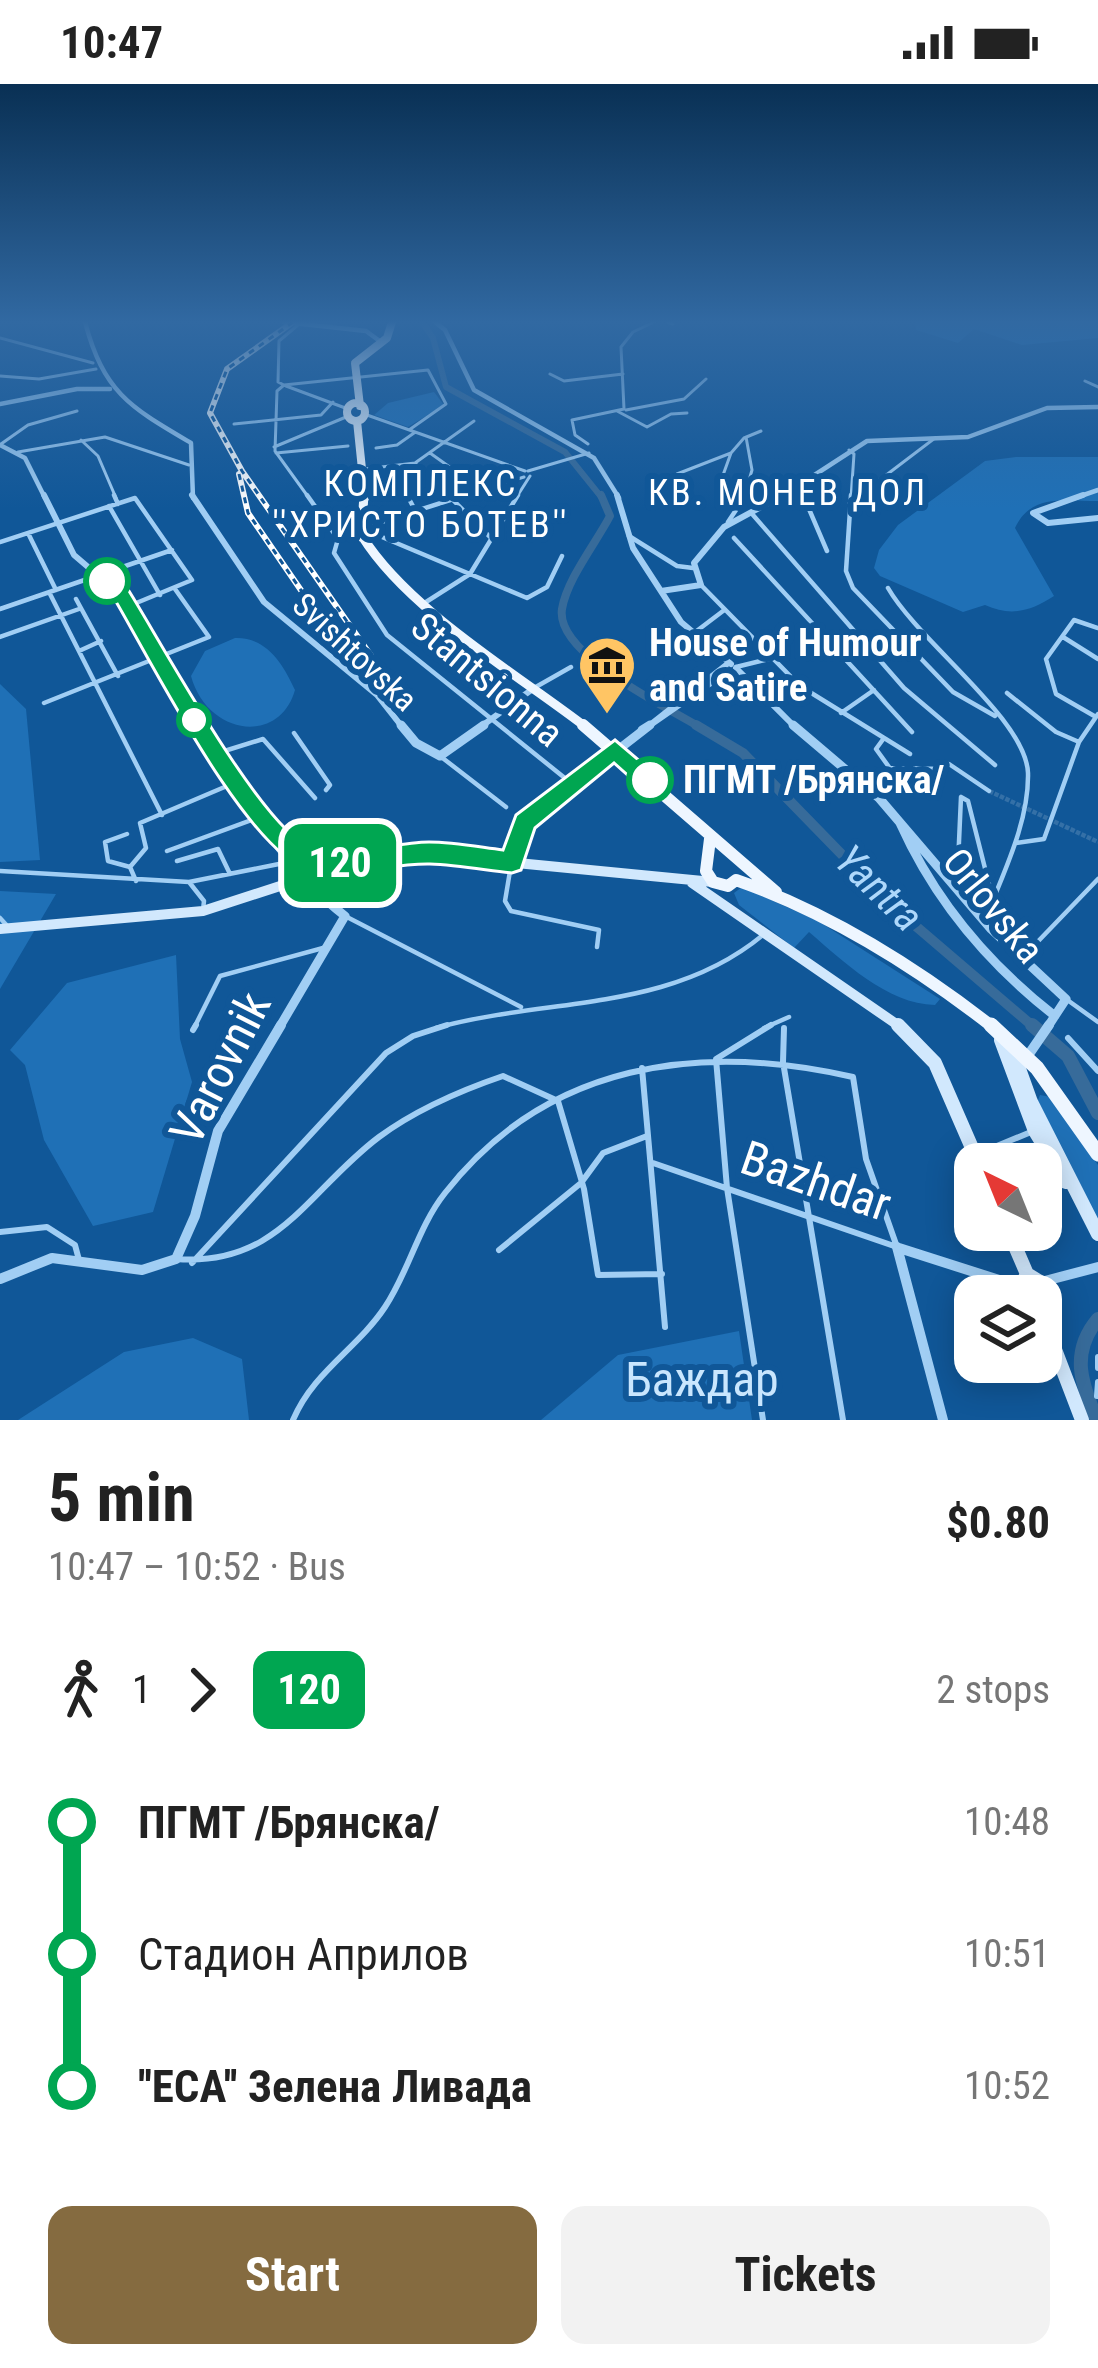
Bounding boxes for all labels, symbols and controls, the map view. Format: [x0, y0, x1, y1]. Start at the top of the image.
text: 10:47 [60, 16, 163, 69]
district label: КОМПЛЕКС ''ХРИСТО БОТЕВ'' [273, 463, 569, 546]
district label: КВ. МОНЕВ ДОЛ [648, 472, 928, 514]
unlabelled marker [85, 559, 129, 603]
street label: Svishtovska [285, 585, 425, 719]
street label: Stantsionna [402, 603, 572, 757]
place label: House of Humour and Satire [649, 620, 922, 711]
museum icon: House of Humour and Satire [576, 634, 638, 716]
unlabelled marker [178, 704, 210, 736]
place label: ПГМТ /Брянска/ [683, 757, 945, 803]
marker: ПГМТ /Брянска/ [628, 758, 672, 802]
line badge: 120 [271, 824, 409, 902]
water label: Yantra [825, 835, 933, 941]
text: 120 [308, 838, 372, 887]
street label: Orlovska [933, 839, 1053, 973]
street label: Varovnik [158, 982, 283, 1154]
street label: Bazhdar [734, 1129, 898, 1233]
north arrow [954, 1143, 1062, 1251]
map controls [954, 1143, 1062, 1383]
button: layers [954, 1275, 1062, 1383]
park label: Баждар [625, 1351, 779, 1408]
text: 5 min [48, 1460, 195, 1537]
text: $0.80 [946, 1496, 1050, 1549]
text: 10:47 – 10:52 · Bus [48, 1544, 346, 1590]
icon: walk [48, 1657, 114, 1723]
icon: forward [169, 1657, 235, 1723]
text: 120 [277, 1665, 341, 1714]
text: 1 [132, 1667, 151, 1713]
text: 2 stops [936, 1667, 1050, 1713]
text: ПГМТ /Брянска/ [138, 1796, 440, 1849]
text: 10:48 [964, 1799, 1050, 1845]
text: Стадион Априлов [138, 1928, 469, 1981]
text: 10:51 [964, 1931, 1050, 1977]
text: ''ЕСА'' Зелена Ливада [138, 2060, 532, 2113]
text: 10:52 [964, 2063, 1050, 2109]
button: Start [48, 2206, 537, 2344]
button: Tickets [561, 2206, 1050, 2344]

